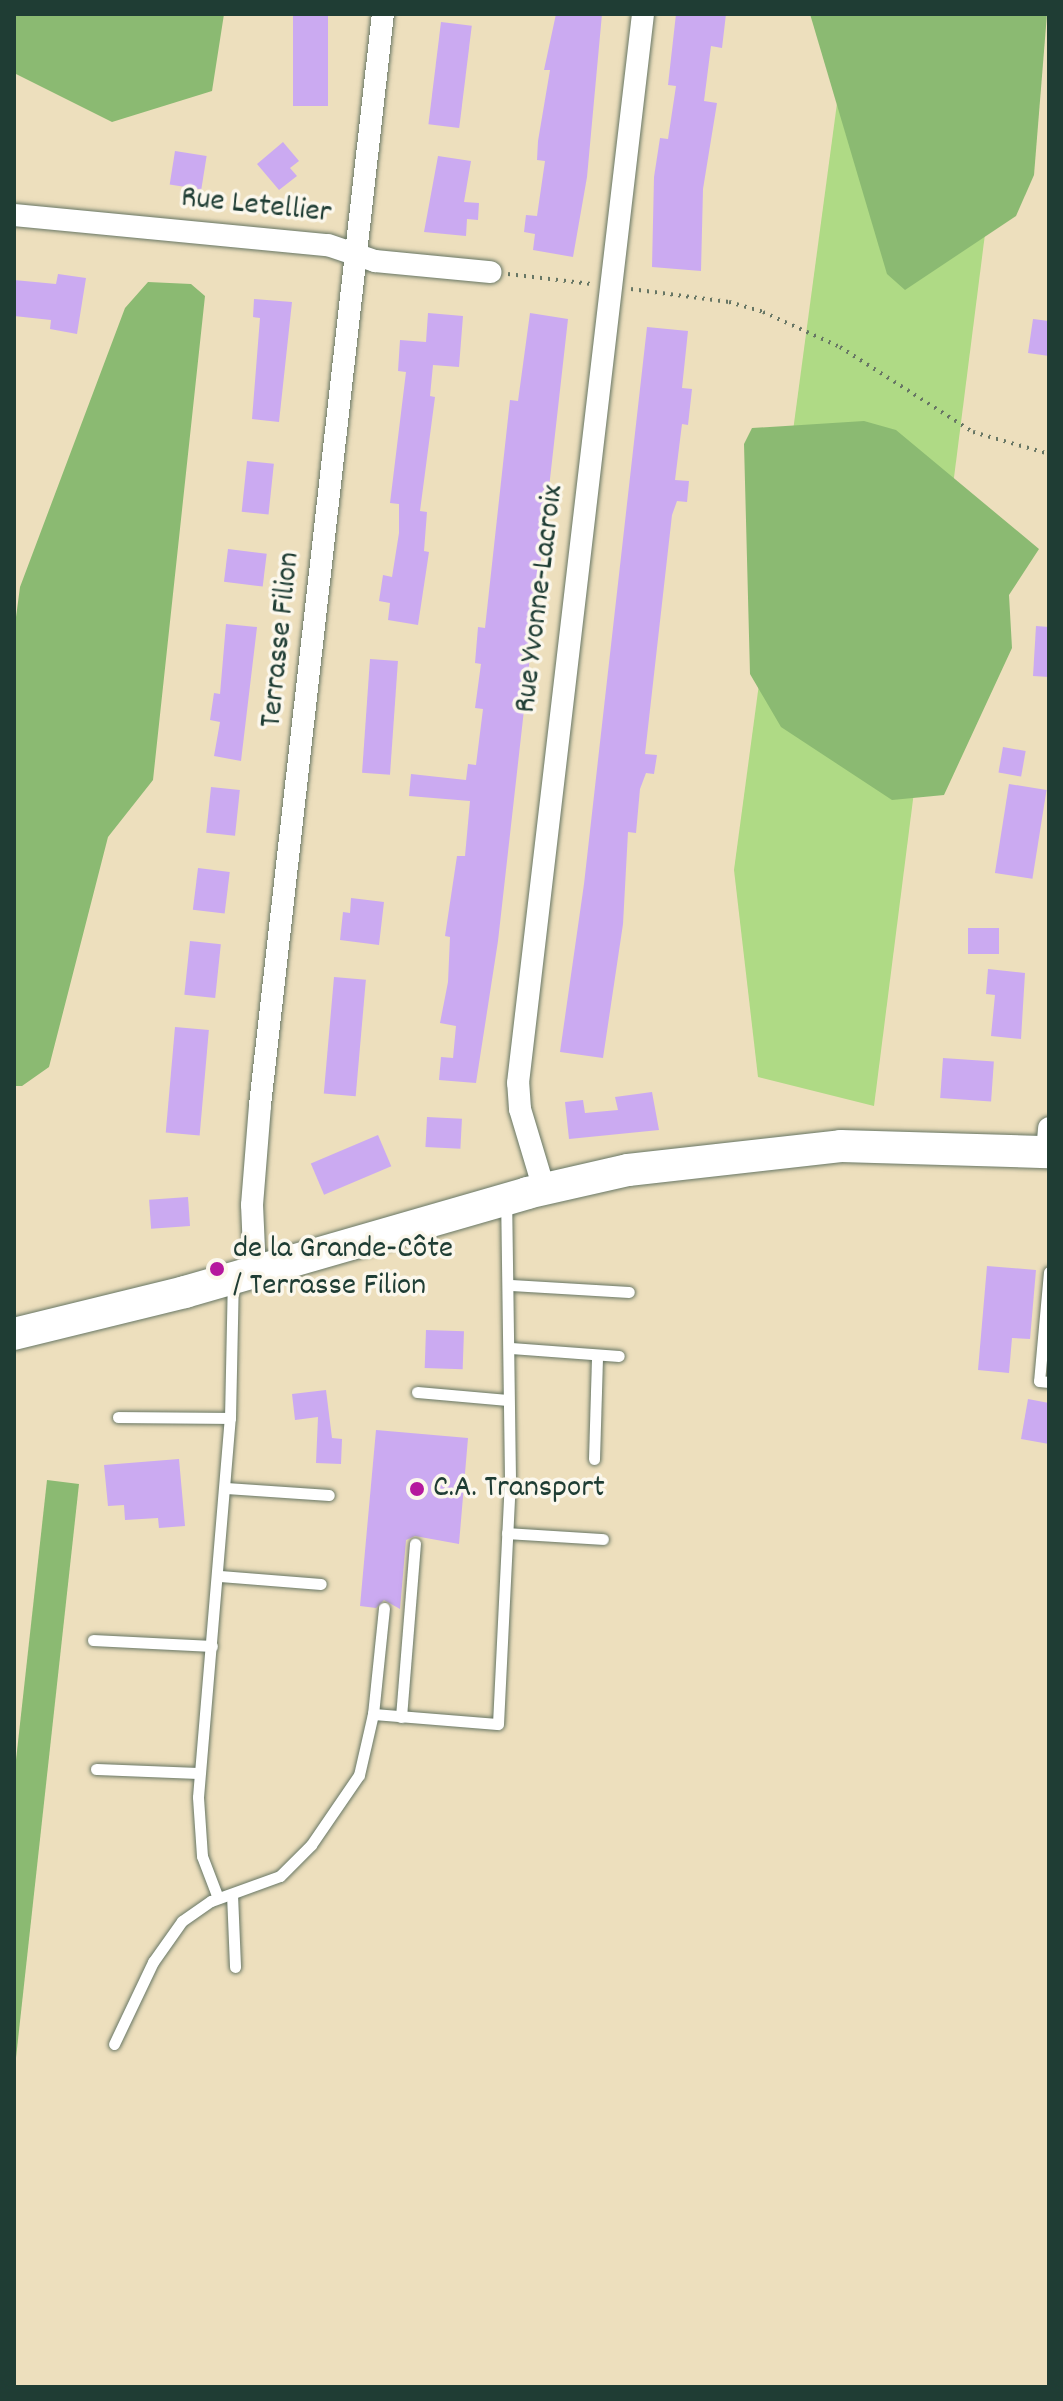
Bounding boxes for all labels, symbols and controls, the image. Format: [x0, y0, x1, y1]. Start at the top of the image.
street label: Rue Letellier [179, 180, 333, 234]
street label: Rue Yvonne-Lacroix [508, 483, 574, 715]
street label: Terrasse Filion [254, 550, 310, 730]
place label: de la Grande-Côte / Terrasse Filion [233, 1232, 453, 1307]
marker: de la Grande-Côte / Terrasse Filion [208, 1260, 226, 1278]
place label: C.A. Transport [433, 1470, 605, 1508]
marker: C.A. Transport [408, 1480, 426, 1498]

